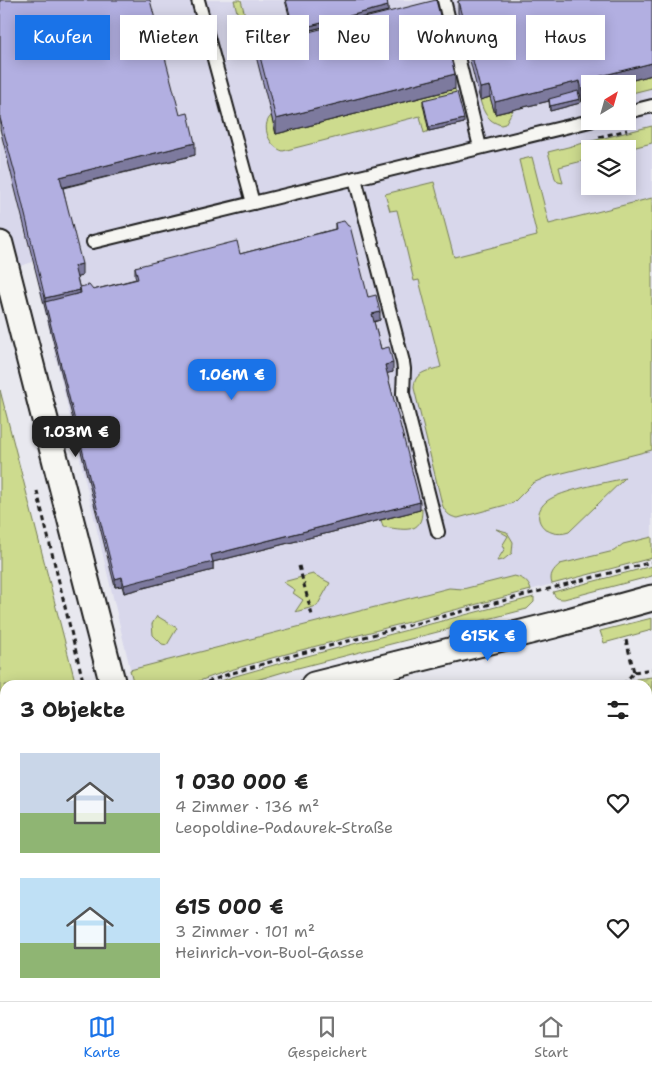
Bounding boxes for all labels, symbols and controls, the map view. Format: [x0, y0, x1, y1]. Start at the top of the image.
chip: Kaufen [15, 15, 110, 60]
chip: Mieten [120, 15, 217, 60]
chip: Filter [227, 15, 309, 60]
chip: Neu [319, 15, 389, 60]
chip: Wohnung [399, 15, 516, 60]
chip: Haus [526, 15, 605, 60]
north arrow [581, 75, 636, 130]
map controls [581, 75, 636, 195]
button: layers [581, 140, 636, 195]
pin: 1.06M € [186, 358, 278, 401]
text: 1.06M € [199, 364, 265, 385]
pin: 1.03M € [30, 416, 122, 458]
text: 1.03M € [43, 421, 109, 442]
pin: 615K € [447, 620, 529, 662]
text: 615K € [461, 625, 515, 646]
text: 3 Objekte [20, 696, 125, 724]
icon: filters [604, 696, 632, 724]
text: 1 030 000 € [175, 768, 308, 796]
icon: home [60, 773, 120, 833]
icon: heart [604, 789, 632, 817]
text: 4 Zimmer · 136 m² [175, 796, 319, 817]
text: Leopoldine-Padaurek-Straße [175, 817, 393, 838]
text: 615 000 € [175, 893, 284, 921]
icon: home [60, 898, 120, 958]
icon: heart [604, 914, 632, 942]
text: 3 Zimmer · 101 m² [175, 921, 315, 942]
text: Heinrich-von-Buol-Gasse [175, 942, 364, 963]
tab: Karte [84, 1013, 121, 1061]
tab: Gespeichert [288, 1013, 367, 1061]
tab: Start [534, 1013, 568, 1061]

